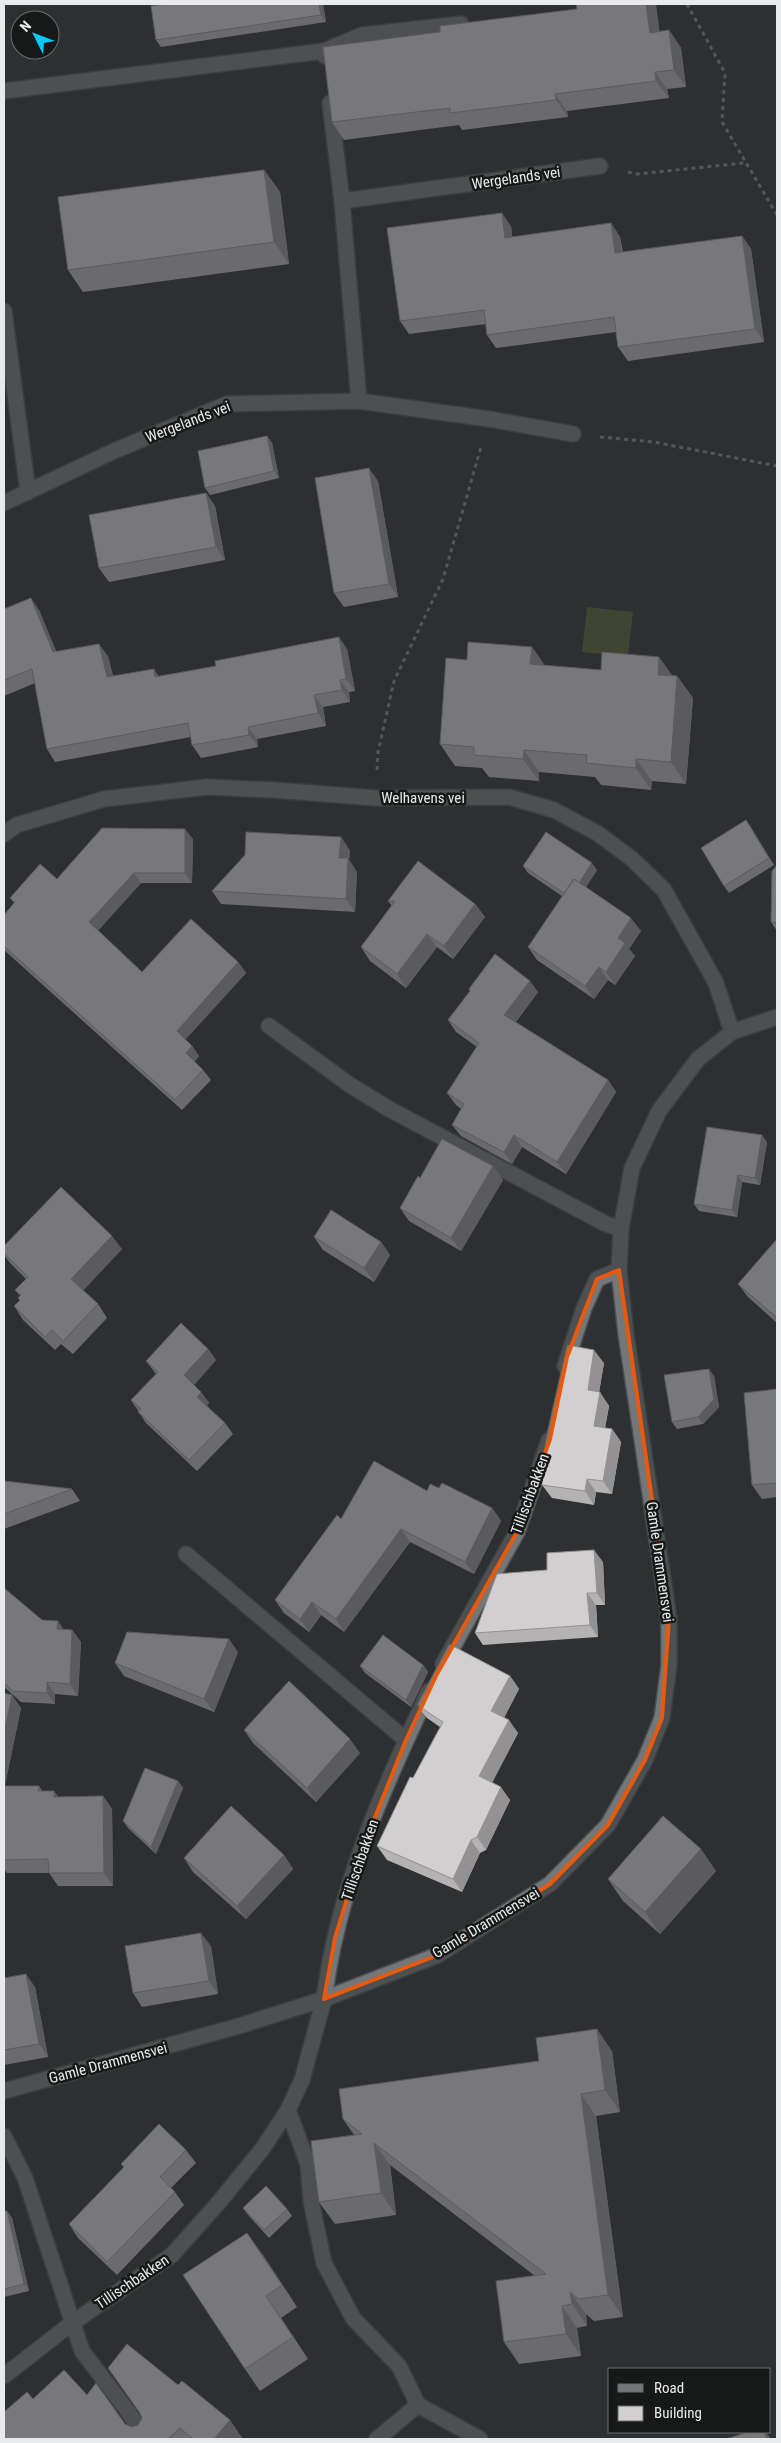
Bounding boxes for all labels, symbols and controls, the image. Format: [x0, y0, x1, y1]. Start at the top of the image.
north arrow [10, 10, 60, 60]
text: N [17, 18, 34, 35]
street label: Wergelands vei [470, 163, 562, 193]
street label: Wergelands vei [143, 398, 233, 446]
street label: Welhavens vei [381, 789, 465, 807]
street label: Tillischbakken [507, 1451, 553, 1537]
street label: Gamle Drammensvei [643, 1500, 677, 1624]
street label: Tillischbakken [338, 1817, 382, 1903]
street label: Gamle Drammensvei [429, 1884, 543, 1962]
street label: Gamle Drammensvei [47, 2039, 169, 2087]
street label: Tillischbakken [92, 2251, 172, 2313]
legend [608, 2368, 771, 2433]
text: Road [654, 2379, 684, 2397]
text: Building [654, 2404, 702, 2422]

